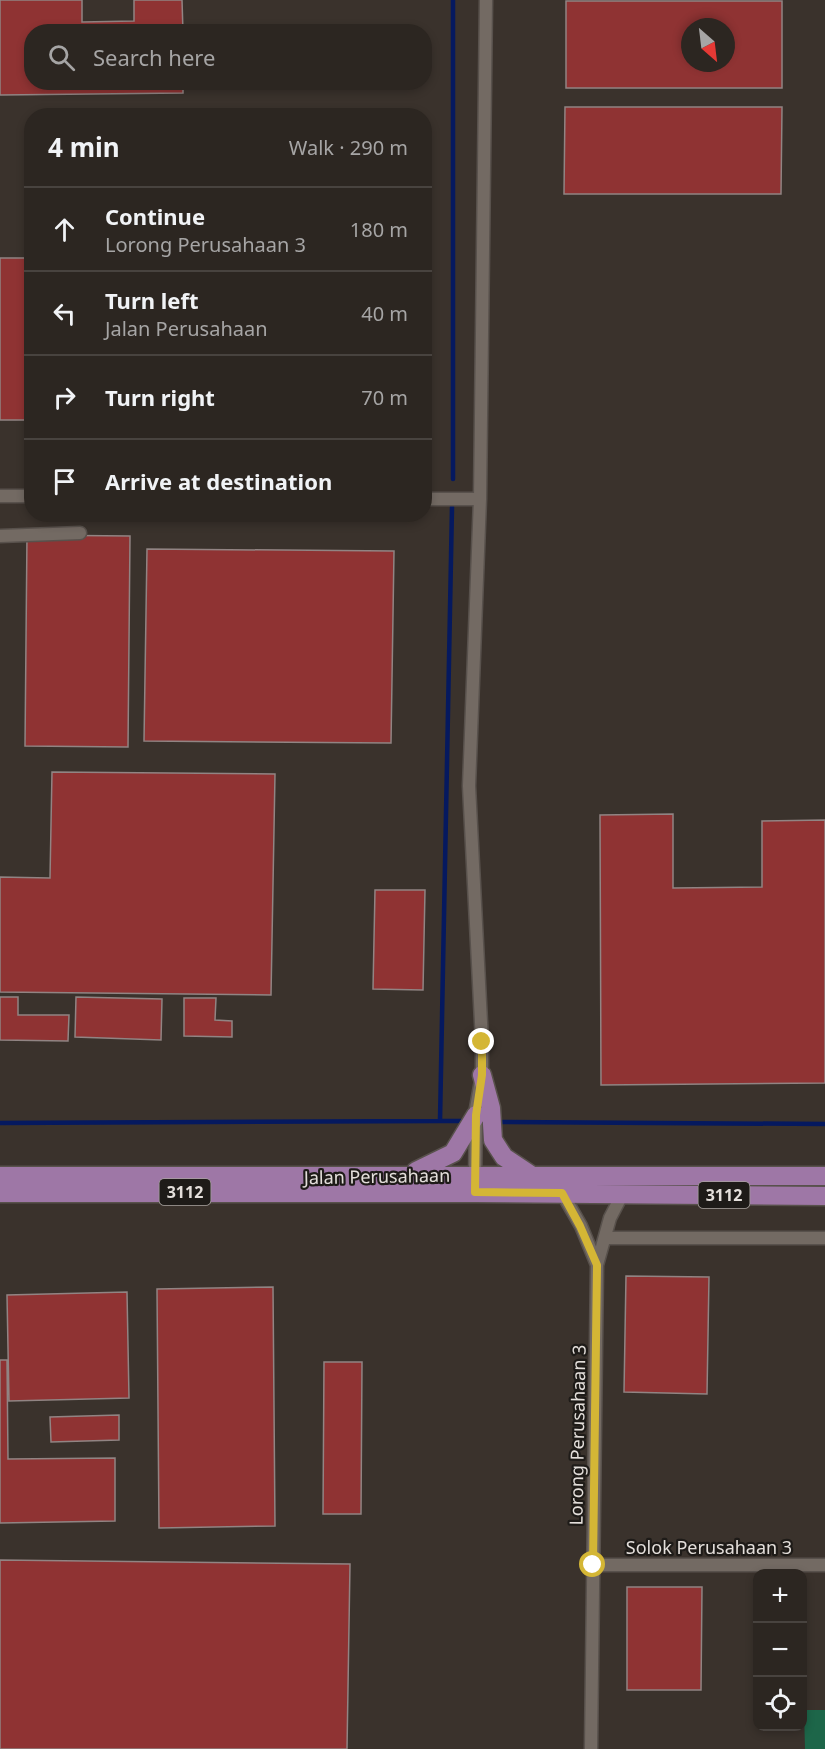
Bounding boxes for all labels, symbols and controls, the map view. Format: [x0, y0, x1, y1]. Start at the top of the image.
north arrow [681, 18, 735, 72]
search box [24, 24, 432, 90]
icon: search [45, 41, 78, 74]
text: Search here [93, 42, 215, 72]
text: 4 min [48, 129, 120, 165]
text: Walk · 290 m [289, 134, 408, 161]
text: Continue [105, 201, 205, 231]
icon: ahead [48, 213, 81, 246]
text: 180 m [350, 216, 408, 243]
text: Lorong Perusahaan 3 [105, 231, 306, 258]
text: Turn left [105, 285, 199, 315]
icon: left [48, 297, 81, 330]
text: 40 m [361, 300, 408, 327]
text: Jalan Perusahaan [105, 315, 268, 342]
icon: right [48, 381, 81, 414]
text: Turn right [105, 382, 215, 412]
text: 70 m [361, 384, 408, 411]
icon: arrive [48, 465, 81, 498]
text: Arrive at destination [105, 466, 332, 496]
route end [468, 1028, 494, 1054]
street label: Jalan Perusahaan [302, 1163, 450, 1189]
road number: 3112 [160, 1179, 210, 1205]
road number: 3112 [698, 1182, 750, 1208]
street label: Lorong Perusahaan 3 [563, 1344, 591, 1526]
street label: Solok Perusahaan 3 [626, 1535, 792, 1559]
route start [579, 1551, 605, 1577]
map controls [753, 1569, 807, 1731]
button: + [753, 1569, 807, 1623]
button: − [753, 1623, 807, 1677]
button: locate [753, 1677, 807, 1731]

